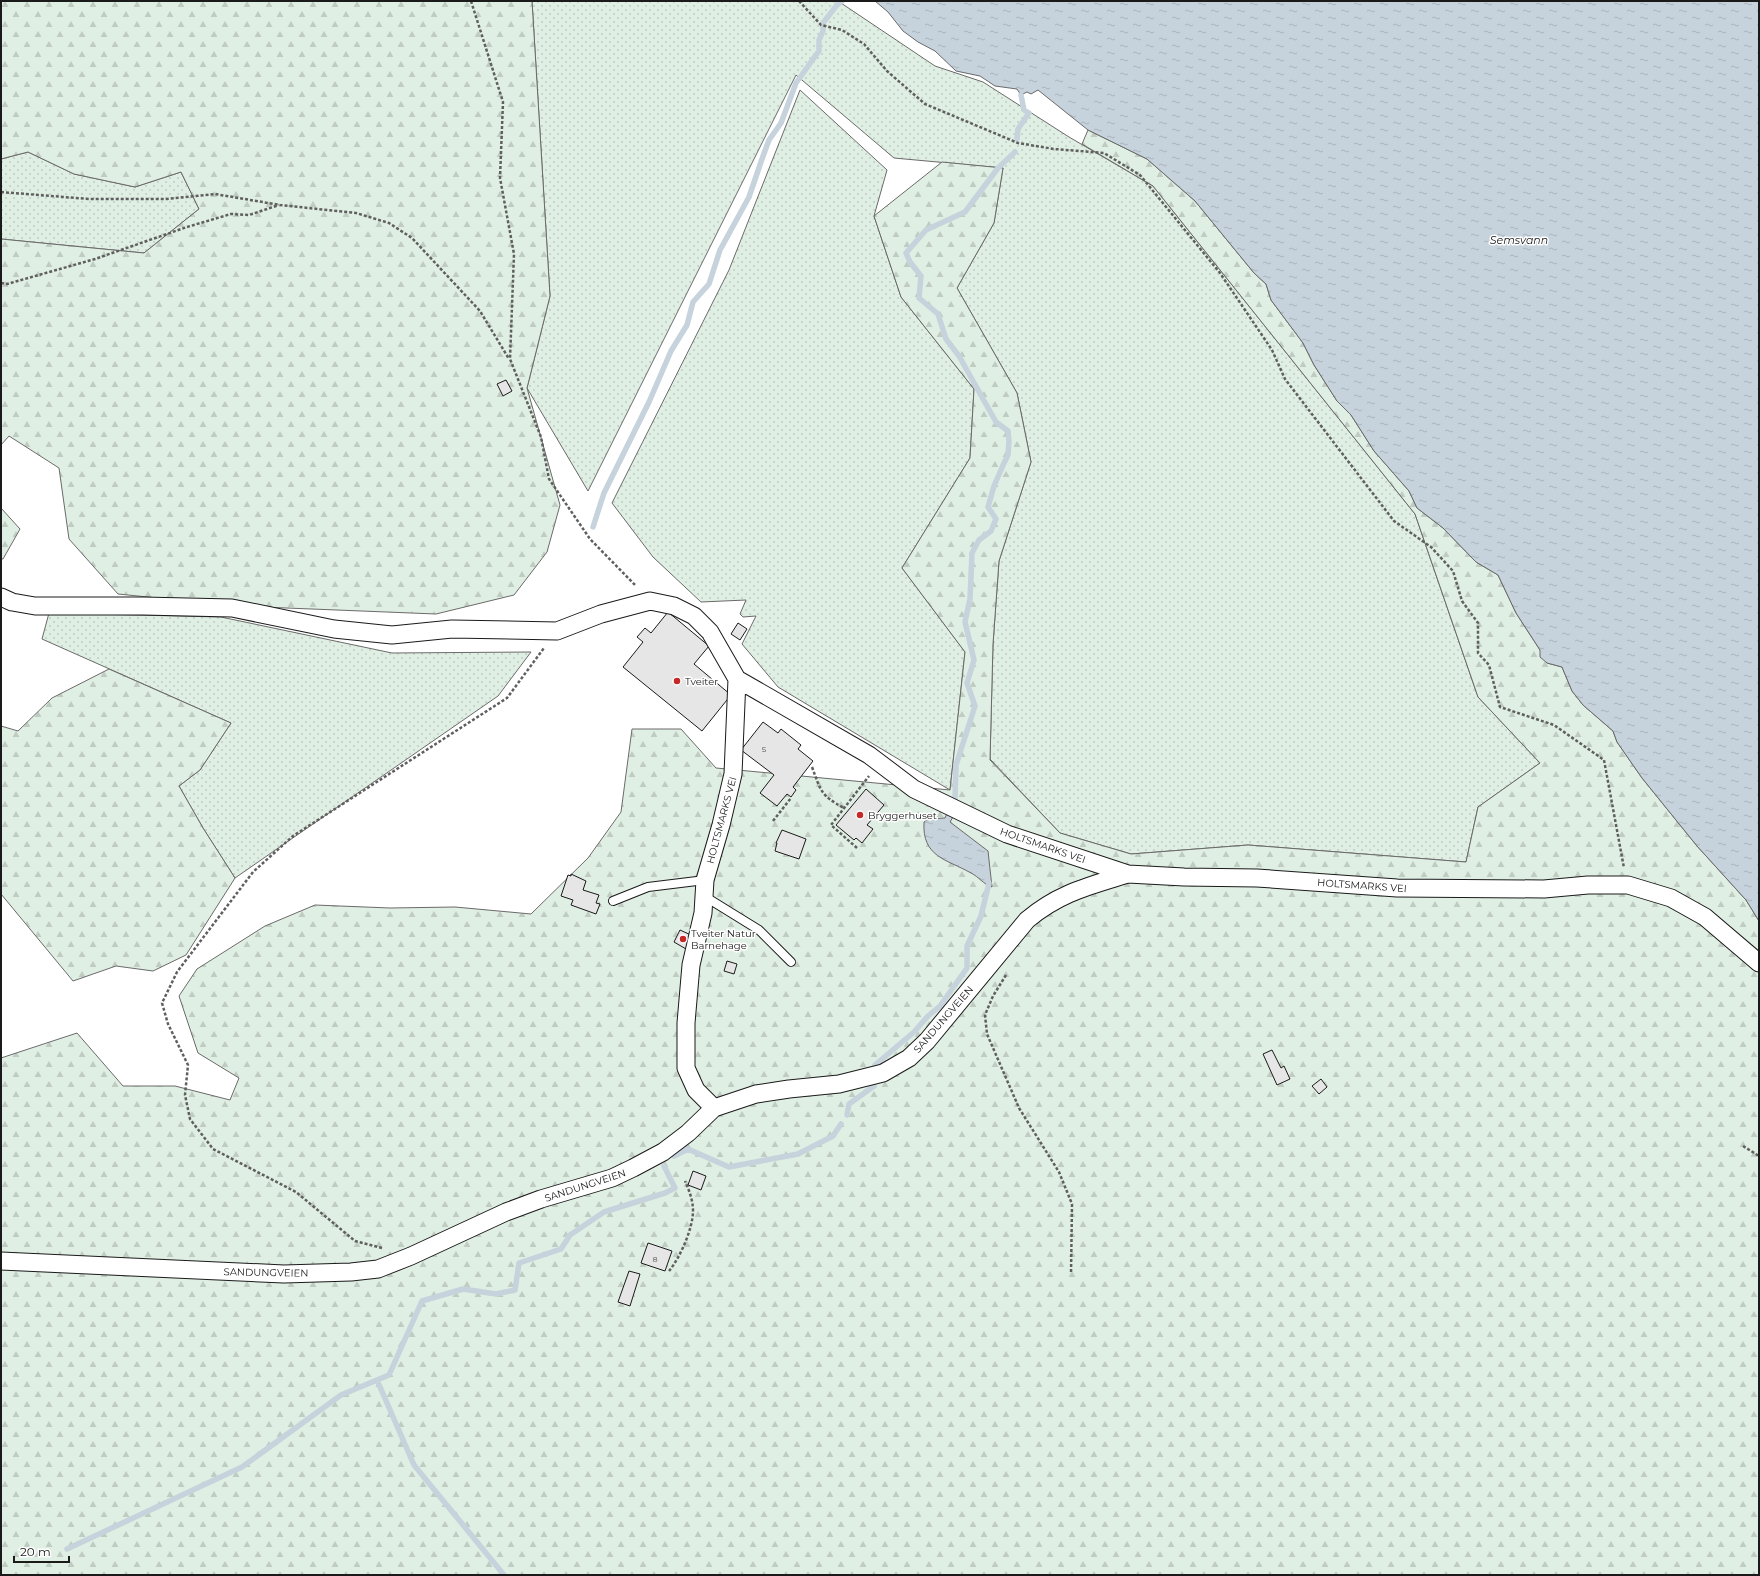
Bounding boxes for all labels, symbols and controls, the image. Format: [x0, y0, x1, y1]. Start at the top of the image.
water label: Semsvann [1490, 233, 1548, 247]
place label: Tveiter [685, 675, 718, 688]
marker: Tveiter [672, 676, 682, 686]
house number: 5 [762, 744, 767, 754]
street label: HOLTSMARKS VEI [704, 775, 739, 865]
place label: Bryggerhuset [868, 809, 937, 822]
marker: Bryggerhuset [855, 810, 865, 820]
street label: HOLTSMARKS VEI [998, 825, 1087, 866]
street label: HOLTSMARKS VEI [1317, 876, 1407, 895]
place label: Tveiter Natur Barnehage [691, 927, 756, 952]
marker: Tveiter Natur Barnehage [678, 934, 688, 944]
street label: SANDUNGVEIEN [911, 983, 976, 1056]
street label: SANDUNGVEIEN [543, 1166, 628, 1205]
house number: 8 [652, 1254, 658, 1264]
street label: SANDUNGVEIEN [223, 1265, 309, 1280]
scale bar [14, 1538, 69, 1564]
text: 20 m [20, 1544, 51, 1559]

